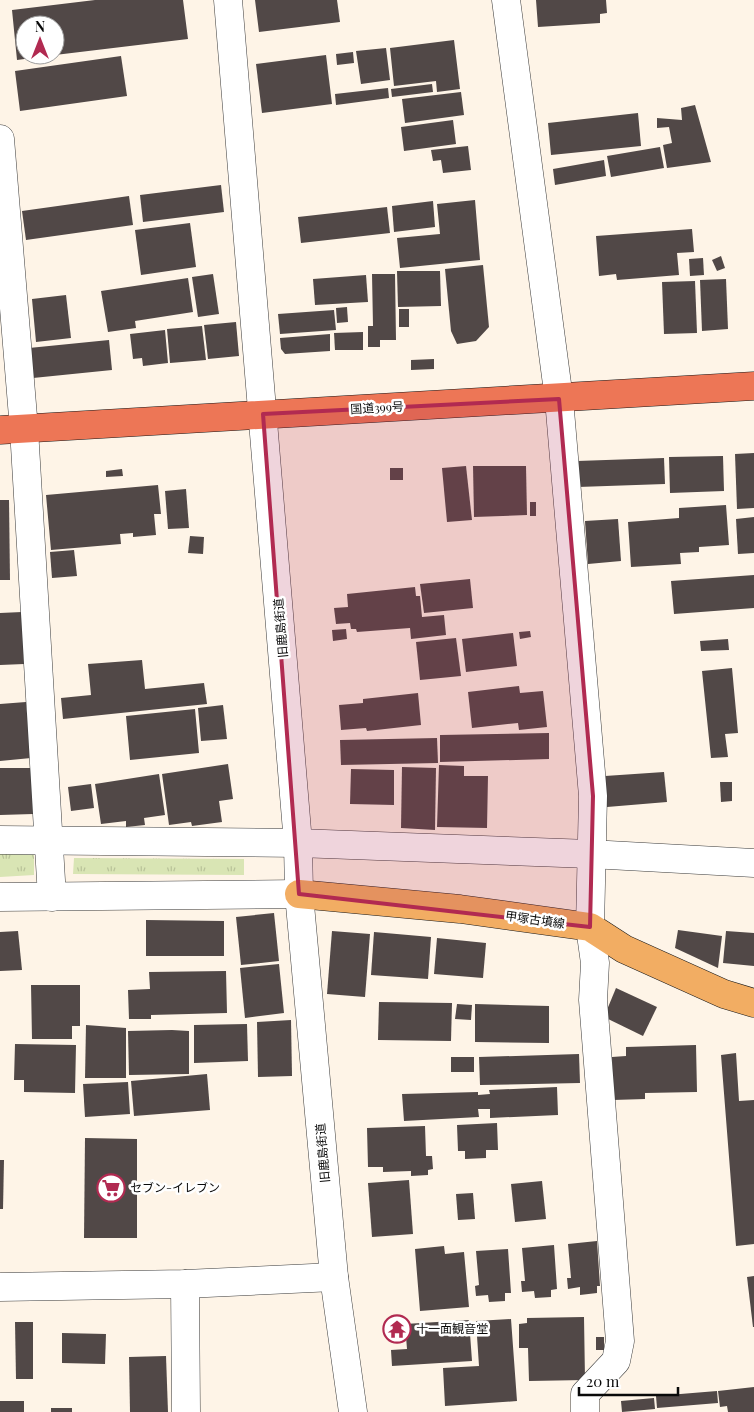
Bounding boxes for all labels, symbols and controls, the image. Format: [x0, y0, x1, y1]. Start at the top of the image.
north arrow [15, 15, 65, 65]
text: N [35, 17, 45, 36]
street label: 国道399号 [350, 398, 404, 416]
street label: 旧鹿島街道 [269, 597, 291, 659]
street label: 甲塚古墳線 [504, 907, 566, 931]
street label: 旧鹿島街道 [311, 1122, 333, 1184]
supermarket icon: セブン-イレブン [96, 1173, 126, 1203]
place label: セブン-イレブン [130, 1179, 220, 1195]
temple icon: 十一面観音堂 [382, 1314, 412, 1344]
place label: 十一面観音堂 [416, 1320, 488, 1336]
scale bar [579, 1364, 678, 1396]
text: 20 m [586, 1371, 620, 1391]

